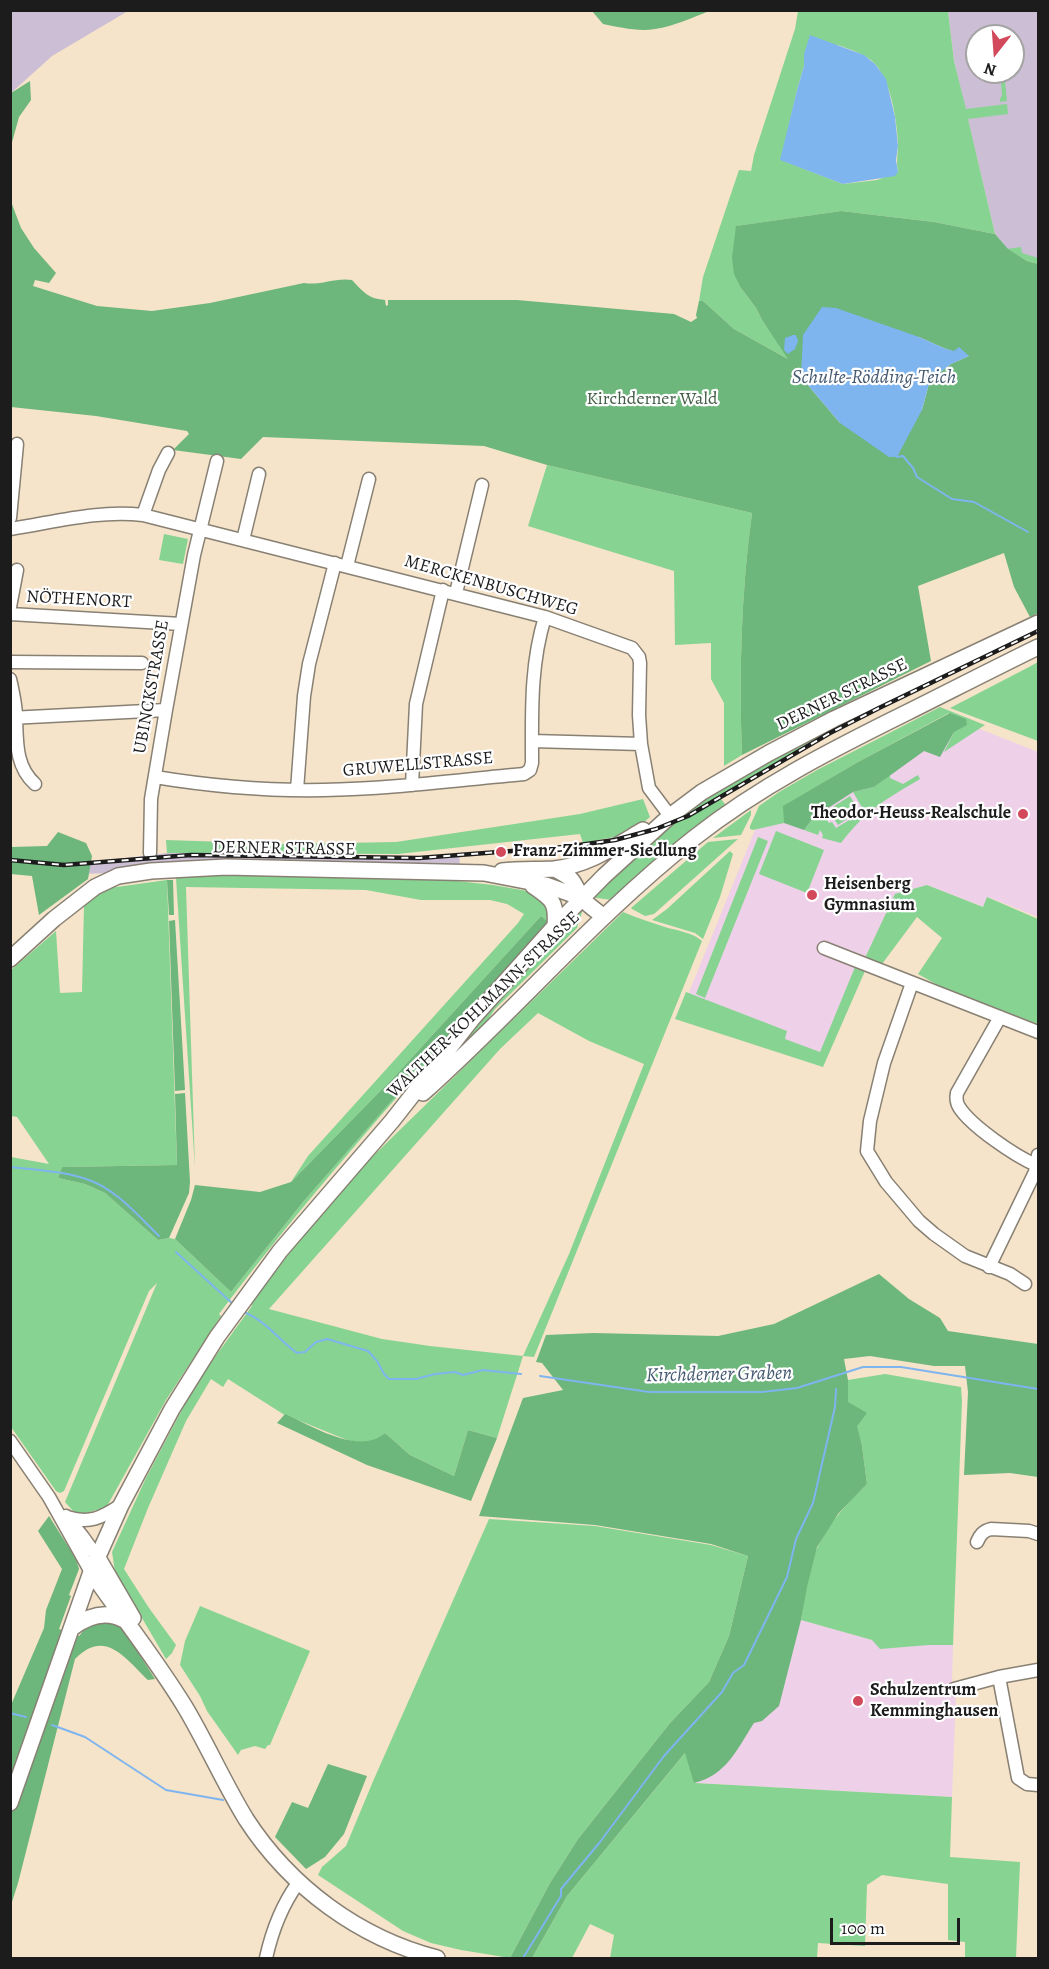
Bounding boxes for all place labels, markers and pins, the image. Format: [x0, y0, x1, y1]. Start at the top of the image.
place label: Theodor-Heuss-Realschule [811, 803, 1011, 825]
marker: Theodor-Heuss-Realschule [1016, 807, 1030, 821]
place label: Franz-Zimmer-Siedlung [513, 841, 697, 863]
marker: Franz-Zimmer-Siedlung [494, 845, 508, 859]
place label: Heisenberg Gymnasium [824, 874, 915, 916]
marker: Heisenberg Gymnasium [805, 888, 819, 902]
place label: Schulzentrum Kemminghausen [870, 1680, 998, 1722]
marker: Schulzentrum Kemminghausen [851, 1694, 865, 1708]

